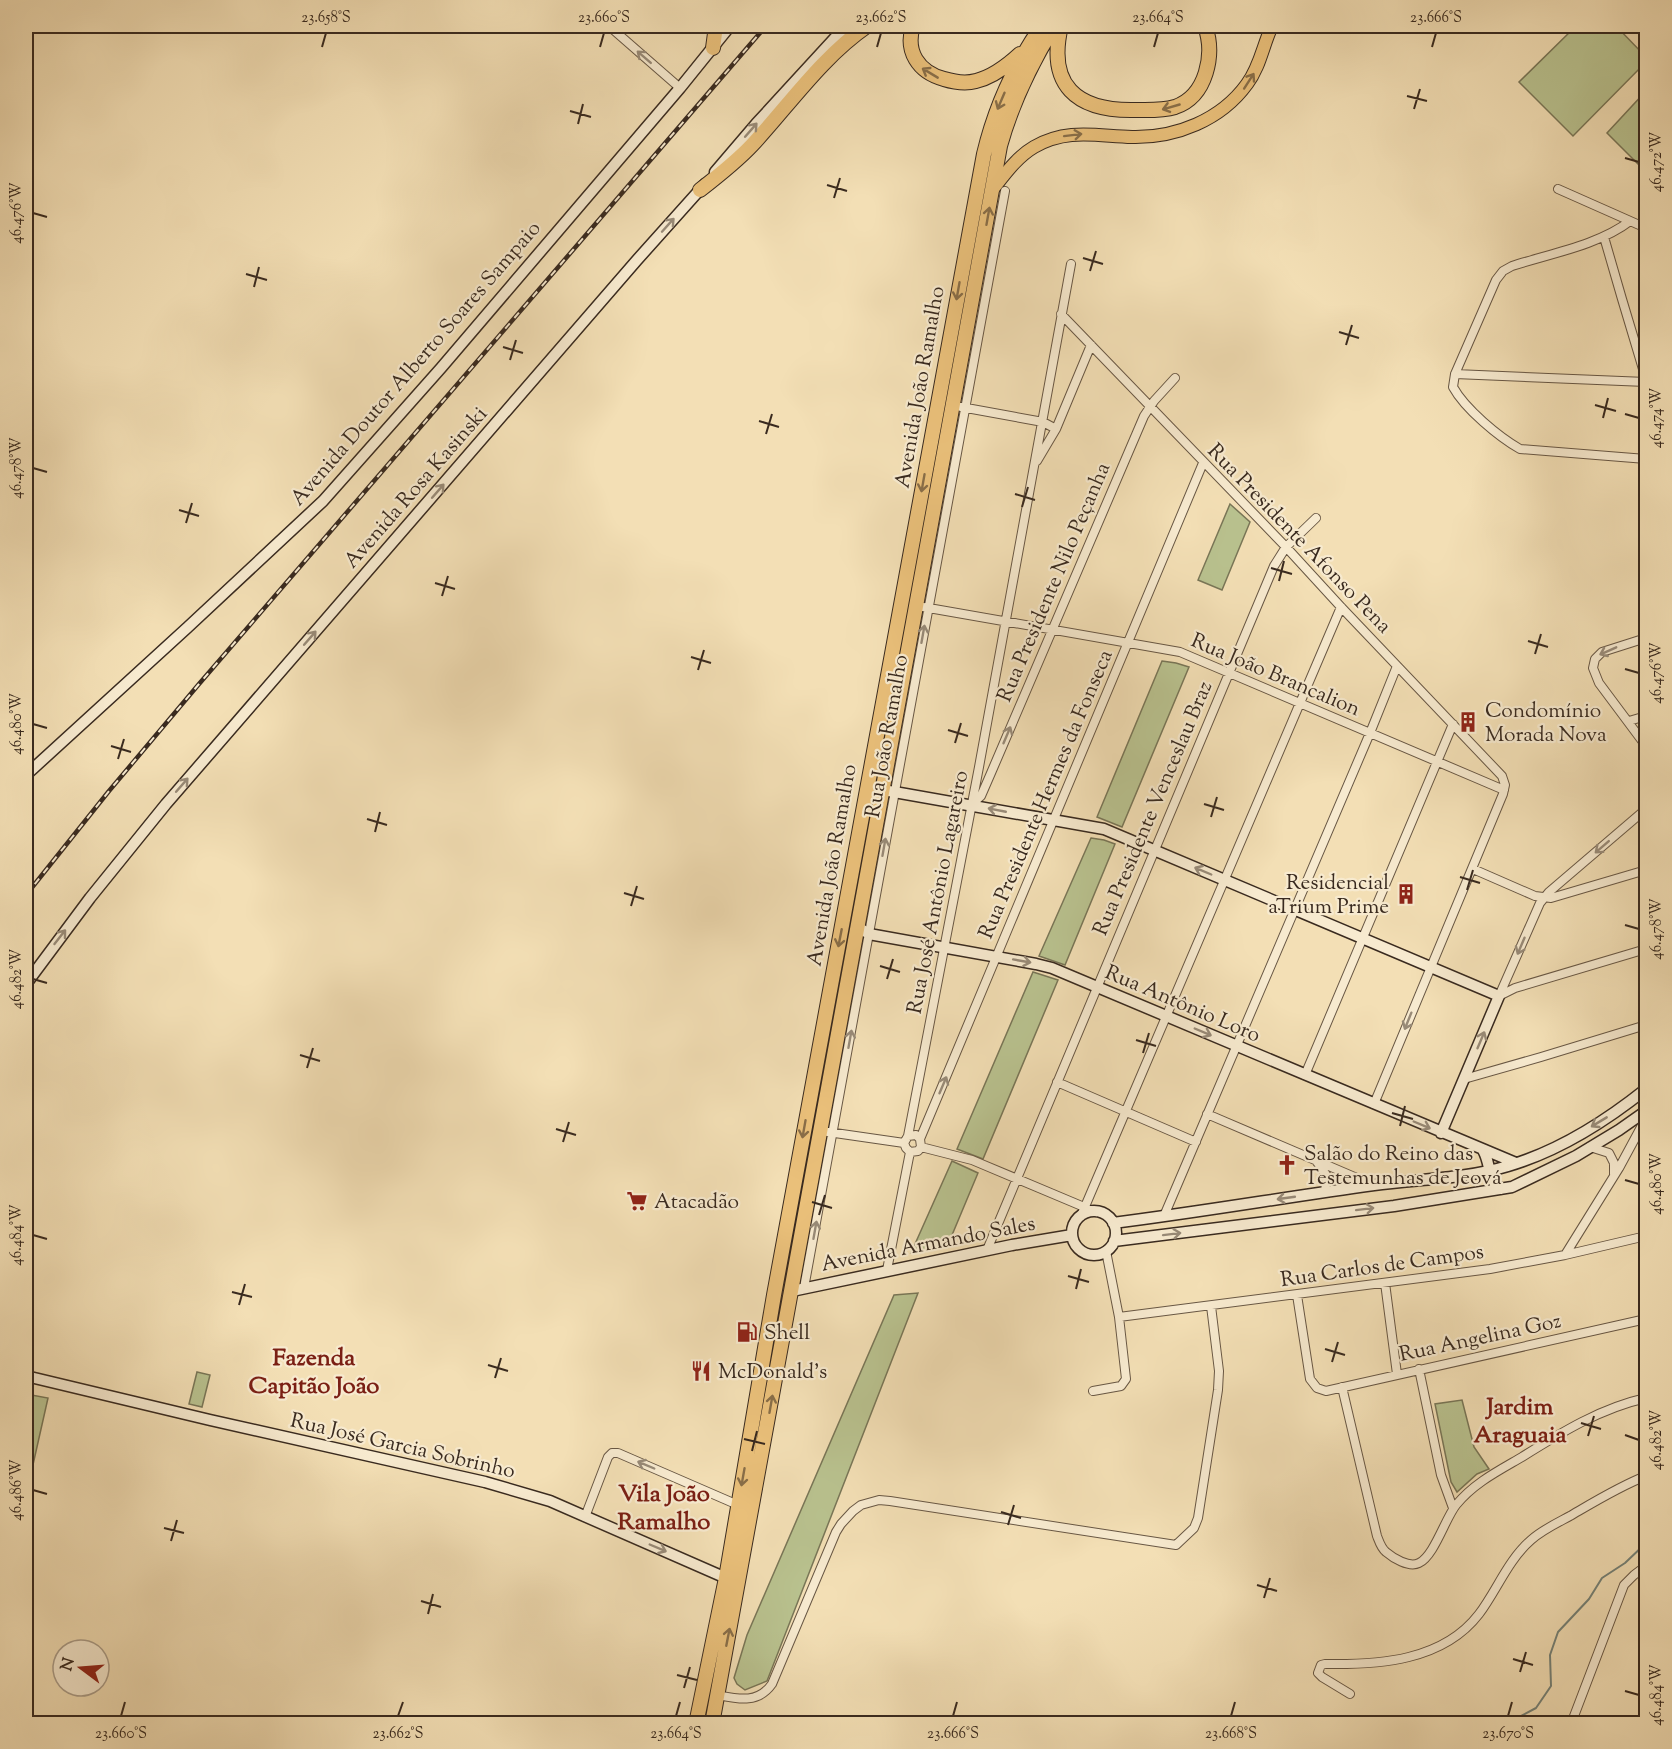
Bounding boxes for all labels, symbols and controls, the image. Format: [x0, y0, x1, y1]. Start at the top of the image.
text: 23.658°S [301, 8, 351, 29]
text: 23.660°S [578, 8, 630, 29]
text: 23.662°S [856, 8, 906, 29]
text: 23.664°S [1132, 8, 1184, 29]
text: 23.666°S [1410, 8, 1462, 29]
one-way arrow [637, 50, 653, 64]
one-way arrow [922, 66, 939, 78]
one-way arrow [1242, 72, 1255, 89]
one-way arrow [995, 92, 1006, 110]
one-way arrow [1162, 102, 1181, 113]
one-way arrow [745, 122, 758, 138]
one-way arrow [1062, 129, 1082, 140]
text: 46.472°W [1647, 131, 1668, 192]
text: 46.476°W [7, 182, 28, 244]
one-way arrow [983, 206, 994, 226]
street label: Avenida Doutor Alberto Soares Sampaio [284, 215, 549, 513]
one-way arrow [661, 218, 675, 233]
one-way arrow [952, 281, 963, 300]
street label: Avenida João Ramalho [888, 284, 954, 491]
text: 46.474°W [1647, 387, 1668, 448]
street label: Avenida Rosa Kasinski [338, 401, 495, 576]
text: 46.478°W [7, 437, 28, 499]
street label: Rua Presidente Afonso Pena [1200, 438, 1398, 641]
street label: Rua Presidente Nilo Peçanha [991, 458, 1119, 707]
one-way arrow [917, 473, 928, 492]
one-way arrow [431, 483, 445, 498]
one-way arrow [918, 625, 929, 644]
street label: Rua João Brancalion [1186, 627, 1365, 725]
one-way arrow [303, 631, 317, 646]
text: 46.476°W [1647, 642, 1668, 704]
street label: Rua Presidente Hermes da Fonseca [972, 645, 1122, 944]
one-way arrow [1599, 646, 1617, 657]
street label: Rua João Ramalho [859, 653, 917, 820]
street label: Rua Presidente Venceslau Braz [1086, 677, 1221, 941]
text: 46.480°W [7, 693, 28, 755]
place label: Condomínio Morada Nova [1485, 697, 1607, 751]
building icon: Condomínio Morada Nova [1456, 710, 1480, 734]
one-way arrow [1002, 727, 1013, 745]
street label: Avenida João Ramalho [800, 762, 866, 969]
street label: Rua José Antônio Lagareiro [901, 768, 977, 1017]
one-way arrow [176, 777, 189, 793]
one-way arrow [987, 804, 1007, 815]
one-way arrow [879, 837, 890, 857]
one-way arrow [1594, 841, 1610, 854]
one-way arrow [1194, 864, 1212, 876]
place label: Residencial aTrium Prime [1268, 869, 1389, 923]
building icon: Residencial aTrium Prime [1394, 882, 1418, 906]
text: 46.478°W [1647, 898, 1668, 960]
one-way arrow [834, 927, 845, 947]
one-way arrow [53, 929, 66, 945]
one-way arrow [1515, 937, 1526, 955]
text: 46.482°W [7, 948, 28, 1009]
one-way arrow [1012, 956, 1032, 967]
street label: Rua Antônio Loro [1100, 959, 1265, 1051]
one-way arrow [1402, 1011, 1413, 1030]
one-way arrow [1194, 1027, 1212, 1038]
one-way arrow [844, 1029, 855, 1049]
one-way arrow [1476, 1032, 1487, 1050]
one-way arrow [938, 1076, 949, 1094]
one-way arrow [1591, 1117, 1608, 1129]
one-way arrow [798, 1119, 809, 1139]
one-way arrow [1412, 1120, 1430, 1131]
place label: Salão do Reino das Testemunhas de Jeová [1304, 1140, 1502, 1194]
church icon: Salão do Reino das Testemunhas de Jeová [1275, 1153, 1299, 1177]
text: 46.480°W [1647, 1153, 1668, 1215]
place label: Atacadão [654, 1188, 739, 1218]
supermarket icon: Atacadão [625, 1189, 649, 1213]
one-way arrow [1276, 1193, 1296, 1204]
one-way arrow [1355, 1203, 1375, 1214]
text: 46.484°W [7, 1204, 28, 1266]
street label: Avenida Armando Sales [819, 1209, 1038, 1280]
one-way arrow [810, 1221, 821, 1241]
one-way arrow [1161, 1228, 1181, 1239]
street label: Rua Carlos de Campos [1279, 1238, 1486, 1296]
street label: Rua Angelina Goz [1397, 1307, 1564, 1371]
place label: Shell [764, 1319, 810, 1349]
fuel station icon: Shell [735, 1320, 759, 1344]
district label: Fazenda Capitão João [249, 1342, 379, 1404]
place label: McDonald's [718, 1358, 827, 1388]
restaurant icon: McDonald's [689, 1359, 713, 1383]
district label: Jardim Araguaia [1473, 1391, 1568, 1453]
one-way arrow [766, 1395, 777, 1415]
street label: Rua José Garcia Sobrinho [287, 1406, 518, 1487]
text: 46.482°W [1647, 1409, 1668, 1470]
text: 46.486°W [7, 1459, 28, 1521]
one-way arrow [637, 1459, 656, 1470]
one-way arrow [737, 1467, 748, 1486]
district label: Vila João Ramalho [618, 1478, 710, 1540]
one-way arrow [648, 1543, 667, 1554]
one-way arrow [723, 1628, 734, 1648]
north arrow [51, 1638, 111, 1698]
text: N [56, 1655, 82, 1674]
text: 46.484°W [1647, 1664, 1668, 1726]
text: 23.660°S [95, 1724, 147, 1745]
text: 23.662°S [373, 1724, 423, 1745]
text: 23.664°S [650, 1724, 702, 1745]
text: 23.666°S [927, 1724, 979, 1745]
text: 23.668°S [1205, 1724, 1257, 1745]
text: 23.670°S [1482, 1724, 1534, 1745]

